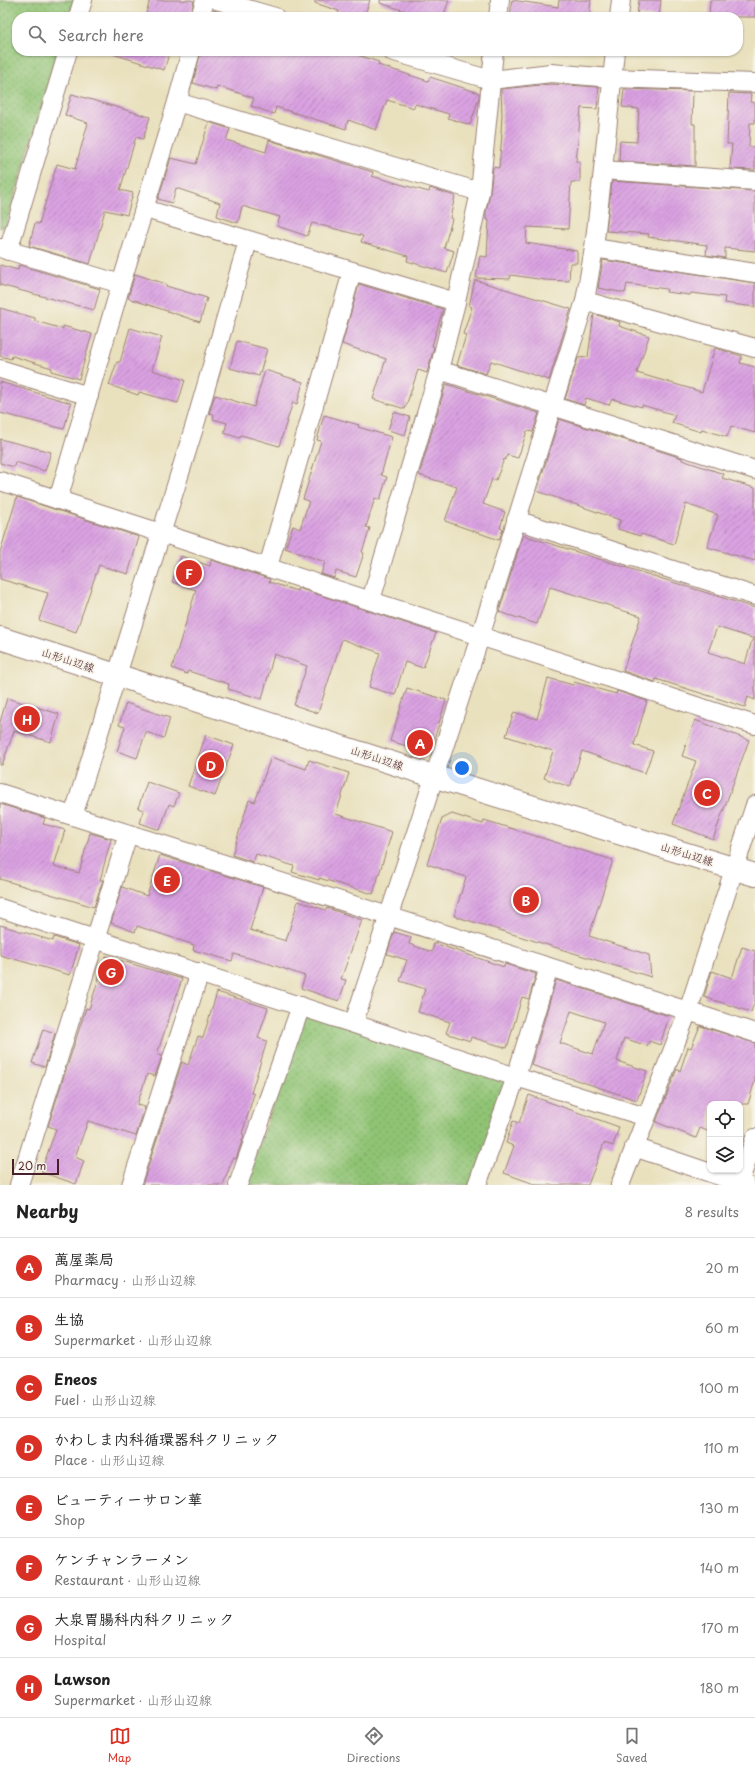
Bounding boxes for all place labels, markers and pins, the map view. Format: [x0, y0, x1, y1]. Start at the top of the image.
pin: F [176, 558, 202, 588]
pin: H [14, 704, 40, 734]
pin: A [407, 728, 433, 758]
pin: D [198, 750, 224, 780]
pin: C [694, 778, 720, 808]
pin: E [154, 865, 180, 895]
pin: B [513, 885, 539, 915]
pin: G [98, 957, 124, 987]

